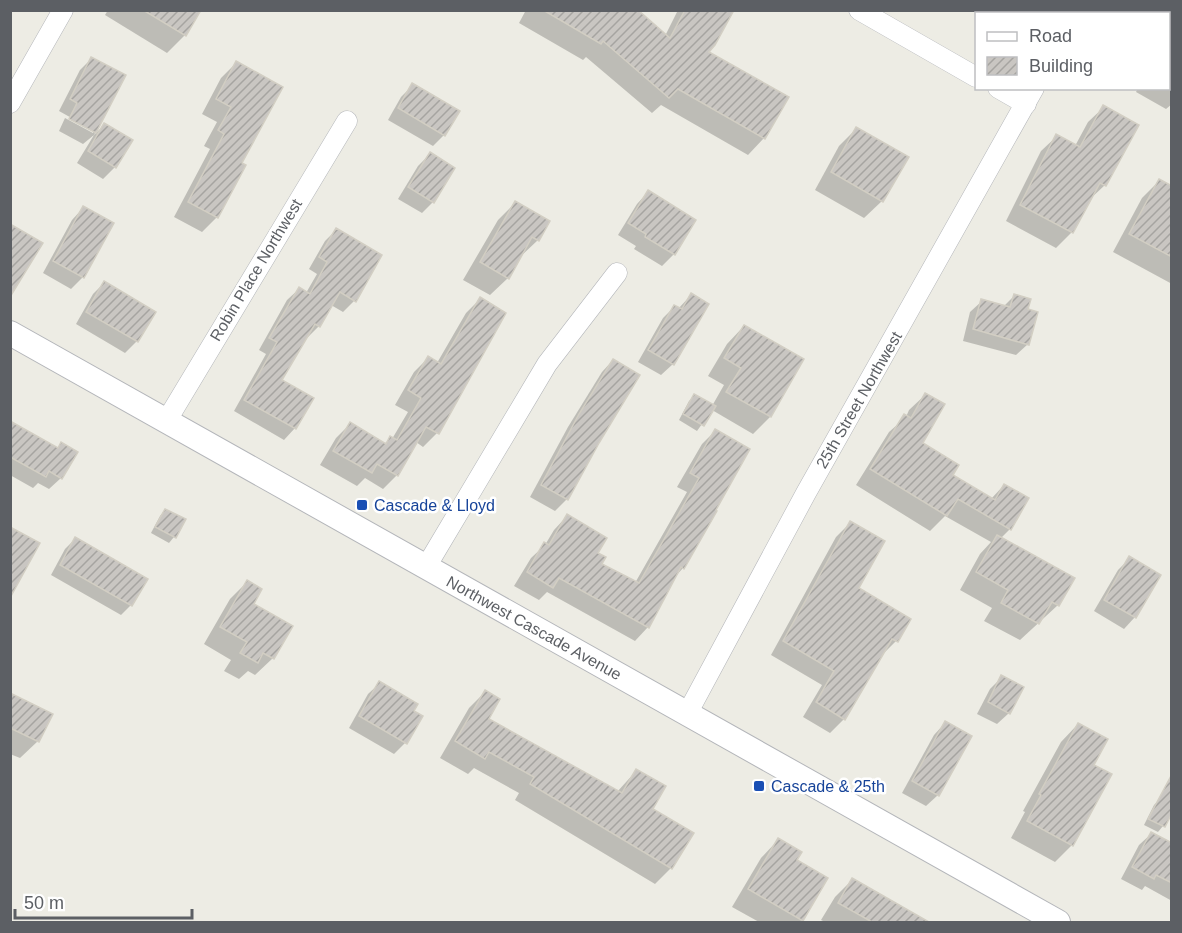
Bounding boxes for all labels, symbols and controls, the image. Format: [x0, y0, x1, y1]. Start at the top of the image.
legend [975, 12, 1170, 90]
text: Road [1029, 26, 1072, 46]
text: Building [1029, 56, 1093, 76]
street label: Robin Place Northwest [207, 195, 305, 344]
street label: 25th Street Northwest [813, 328, 905, 471]
place label: Cascade & Lloyd [374, 497, 495, 514]
marker: Cascade & Lloyd [355, 498, 369, 512]
street label: Northwest Cascade Avenue [444, 573, 624, 683]
place label: Cascade & 25th [771, 778, 885, 795]
marker: Cascade & 25th [752, 779, 766, 793]
scale bar [15, 882, 192, 920]
text: 50 m [24, 893, 64, 913]

